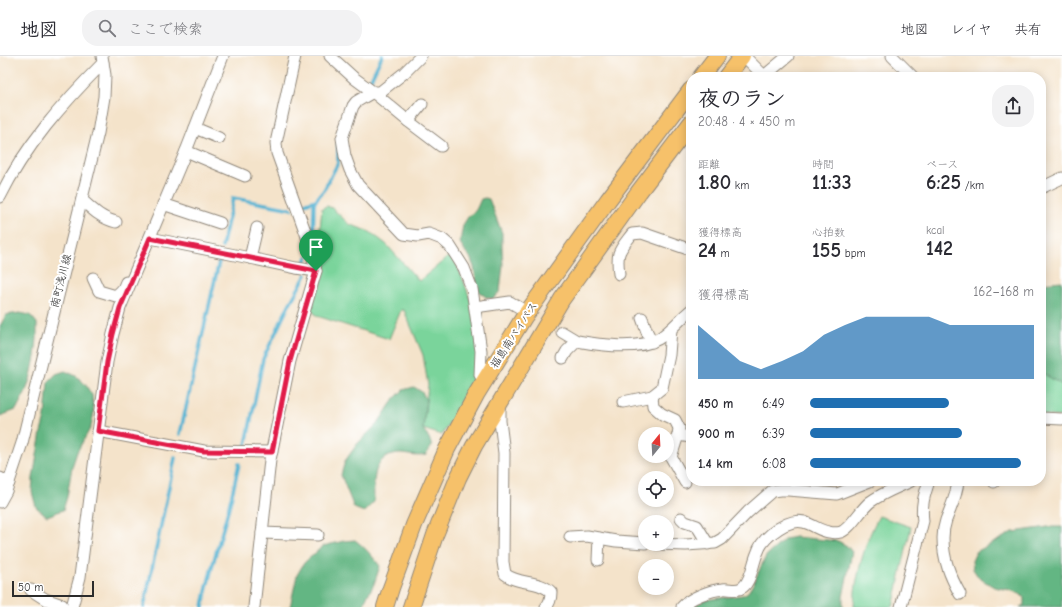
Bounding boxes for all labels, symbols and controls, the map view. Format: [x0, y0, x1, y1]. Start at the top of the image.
search box [82, 10, 362, 46]
icon: search [96, 17, 118, 39]
text: 地図 [20, 19, 58, 41]
text: ここで検索 [128, 20, 203, 38]
text: 地図 [901, 21, 929, 38]
text: レイヤ [951, 21, 992, 38]
text: 共有 [1014, 21, 1042, 38]
button: share [992, 85, 1034, 127]
text: 夜のラン [698, 86, 786, 112]
text: 20:48 · 4 × 450 m [698, 114, 795, 129]
text: 距離 [698, 158, 720, 171]
text: 時間 [812, 158, 834, 171]
text: ペース [926, 158, 958, 171]
text: 1.80 [698, 171, 731, 194]
text: 11:33 [812, 171, 852, 194]
text: 6:25 [926, 171, 961, 194]
text: km [731, 179, 749, 192]
text: /km [961, 179, 984, 192]
text: kcal [926, 224, 944, 237]
text: 獲得標高 [698, 226, 742, 239]
text: 心拍数 [812, 226, 845, 239]
pin [299, 230, 333, 271]
icon: arrive [305, 236, 327, 258]
text: 142 [926, 237, 953, 260]
text: 24 [698, 239, 717, 262]
text: 155 [812, 239, 841, 262]
text: m [717, 247, 730, 260]
text: bpm [841, 247, 866, 260]
street label: 南町浅川線 [48, 253, 74, 309]
text: 162–168 m [973, 284, 1034, 299]
text: 獲得標高 [698, 287, 750, 302]
street label: 福島南バイパス [488, 299, 540, 371]
text: 450 m [698, 396, 733, 411]
text: 6:49 [762, 396, 785, 411]
text: 900 m [698, 426, 735, 441]
text: 6:39 [762, 426, 785, 441]
north arrow [638, 427, 674, 463]
map controls [638, 427, 674, 595]
text: 1.4 km [698, 456, 733, 471]
text: 6:08 [762, 456, 786, 471]
button: locate [638, 471, 674, 507]
button: + [638, 515, 674, 551]
button: − [638, 559, 674, 595]
scale bar [12, 579, 94, 598]
text: 50 m [18, 581, 43, 594]

